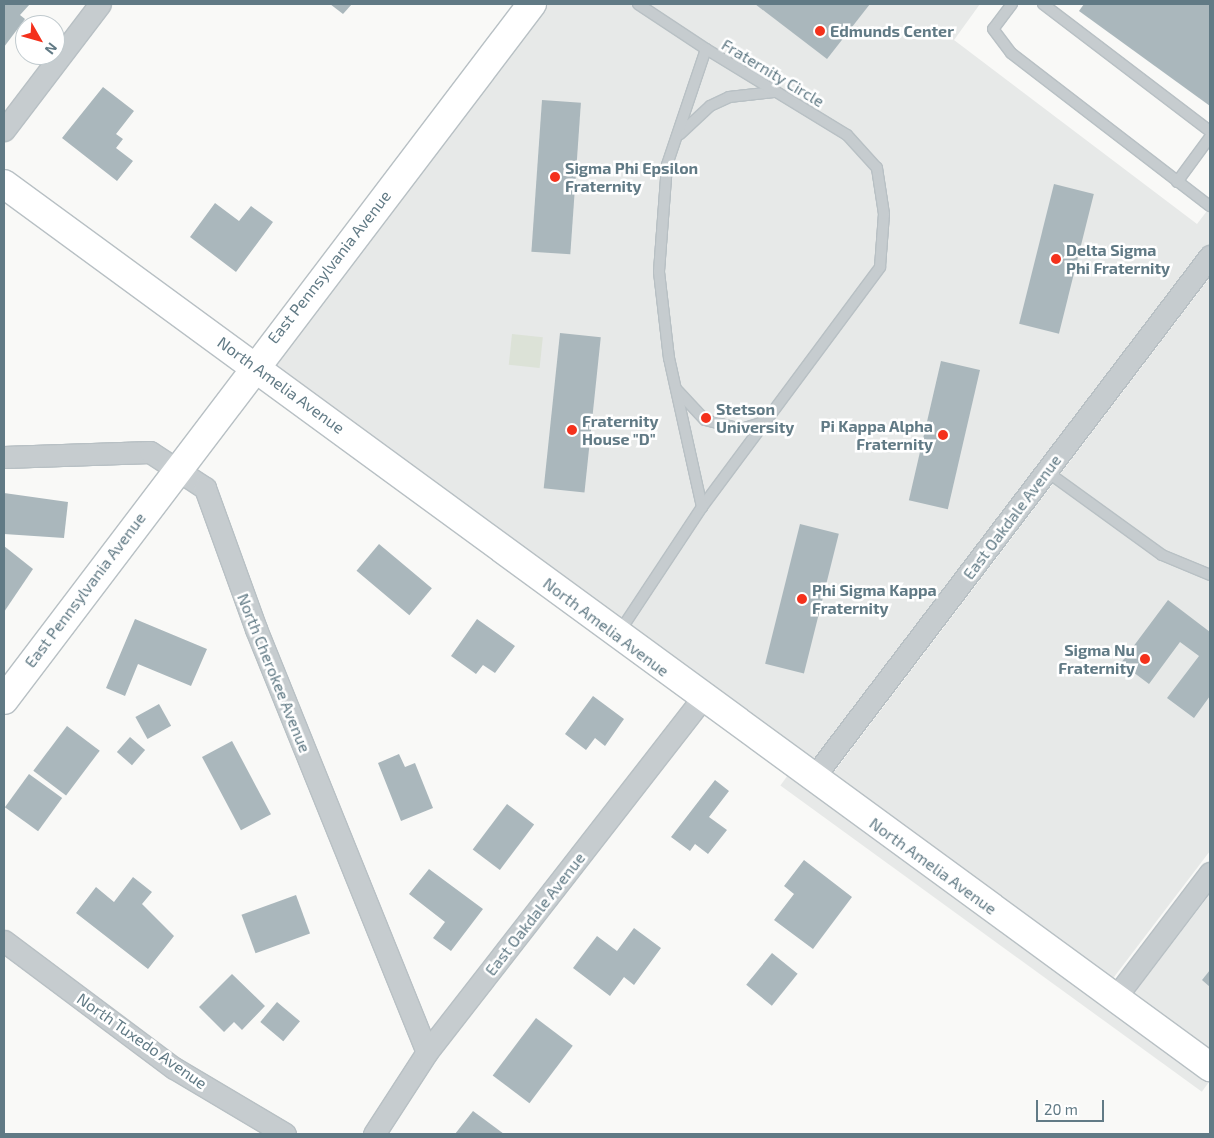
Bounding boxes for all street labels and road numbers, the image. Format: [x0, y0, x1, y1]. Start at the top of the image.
street label: Fraternity Circle [718, 35, 828, 111]
street label: East Pennsylvania Avenue [263, 186, 395, 348]
street label: North Amelia Avenue [213, 332, 349, 438]
street label: East Oakdale Avenue [959, 451, 1065, 583]
street label: East Pennsylvania Avenue [20, 509, 150, 671]
street label: North Amelia Avenue [539, 573, 673, 681]
street label: North Cherokee Avenue [233, 590, 315, 756]
street label: North Amelia Avenue [865, 813, 1001, 919]
street label: East Oakdale Avenue [481, 848, 589, 980]
street label: North Tuxedo Avenue [73, 989, 211, 1093]

